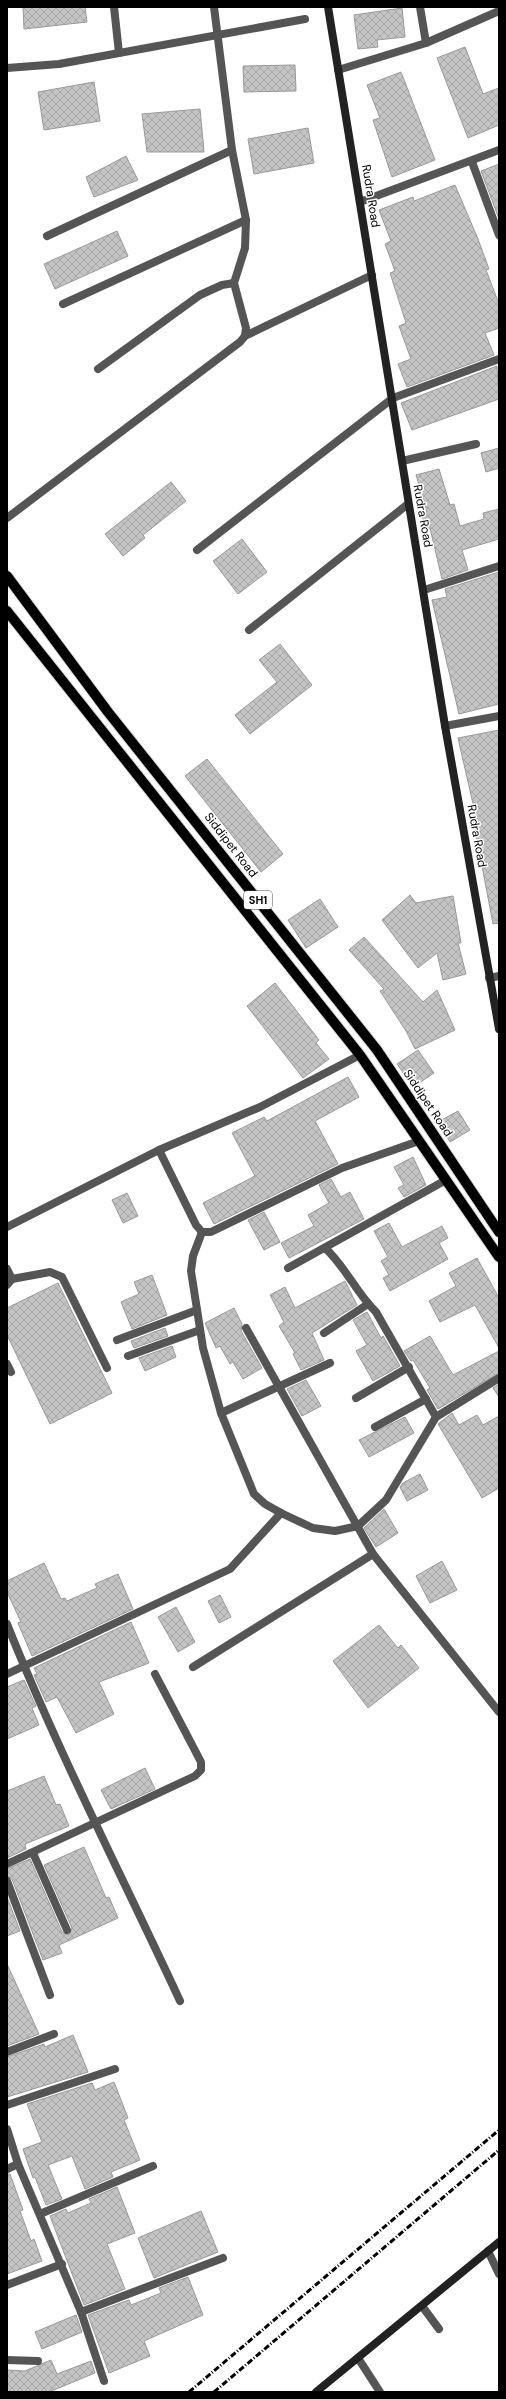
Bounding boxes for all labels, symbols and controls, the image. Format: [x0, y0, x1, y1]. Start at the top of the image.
street label: Rudra Road [358, 163, 384, 229]
street label: Rudra Road [410, 483, 436, 549]
street label: Rudra Road [464, 803, 490, 869]
street label: Siddipet Road [201, 809, 261, 881]
road number: SH1 [244, 891, 272, 909]
street label: Siddipet Road [400, 1066, 456, 1140]

